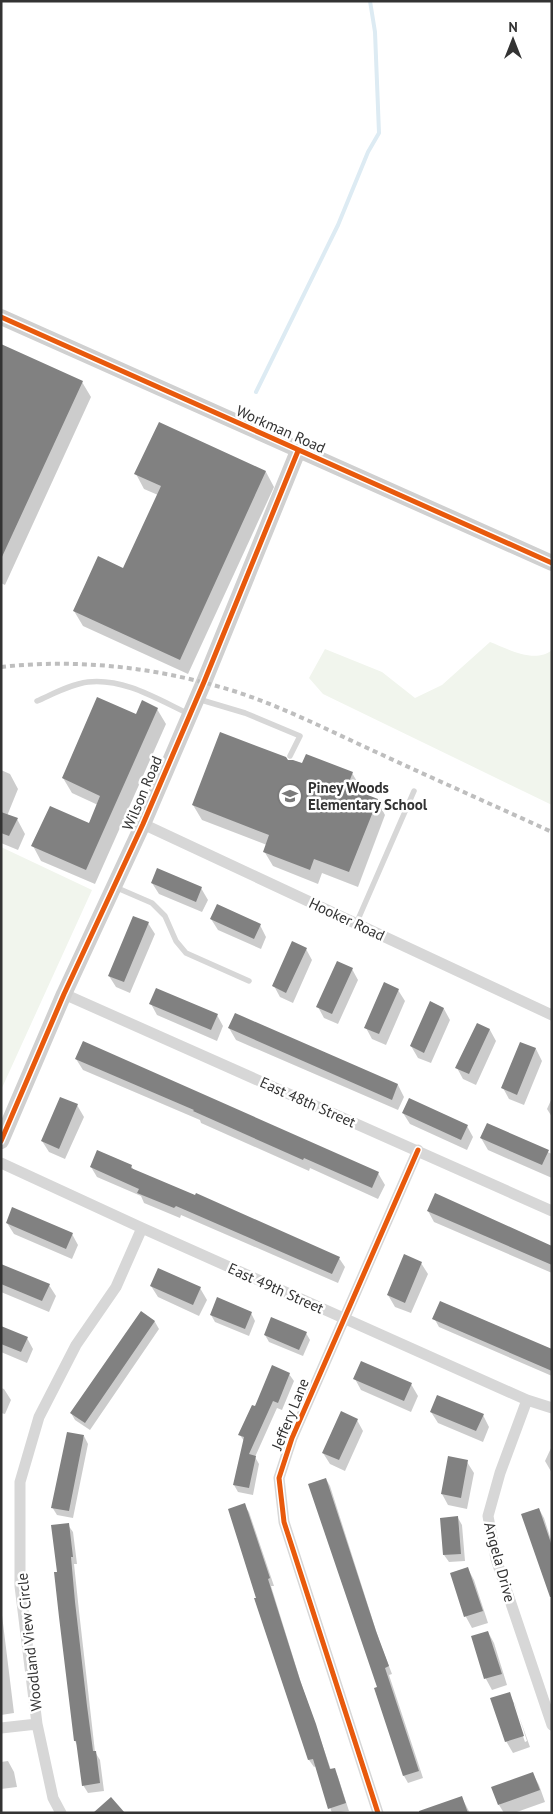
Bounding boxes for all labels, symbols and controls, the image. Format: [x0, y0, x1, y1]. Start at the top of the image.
north arrow [488, 15, 538, 65]
text: N [508, 18, 518, 36]
street label: Workman Road [233, 401, 329, 457]
street label: Wilson Road [118, 753, 166, 833]
place label: Piney Woods Elementary School [308, 778, 428, 814]
school or university icon: Piney Woods Elementary School [277, 783, 303, 809]
street label: Hooker Road [306, 893, 388, 945]
street label: East 48th Street [257, 1072, 359, 1132]
street label: East 49th Street [225, 1258, 327, 1318]
street label: Jeffery Lane [267, 1376, 313, 1453]
street label: Angela Drive [480, 1520, 520, 1604]
street label: Woodland View Circle [12, 1572, 46, 1712]

